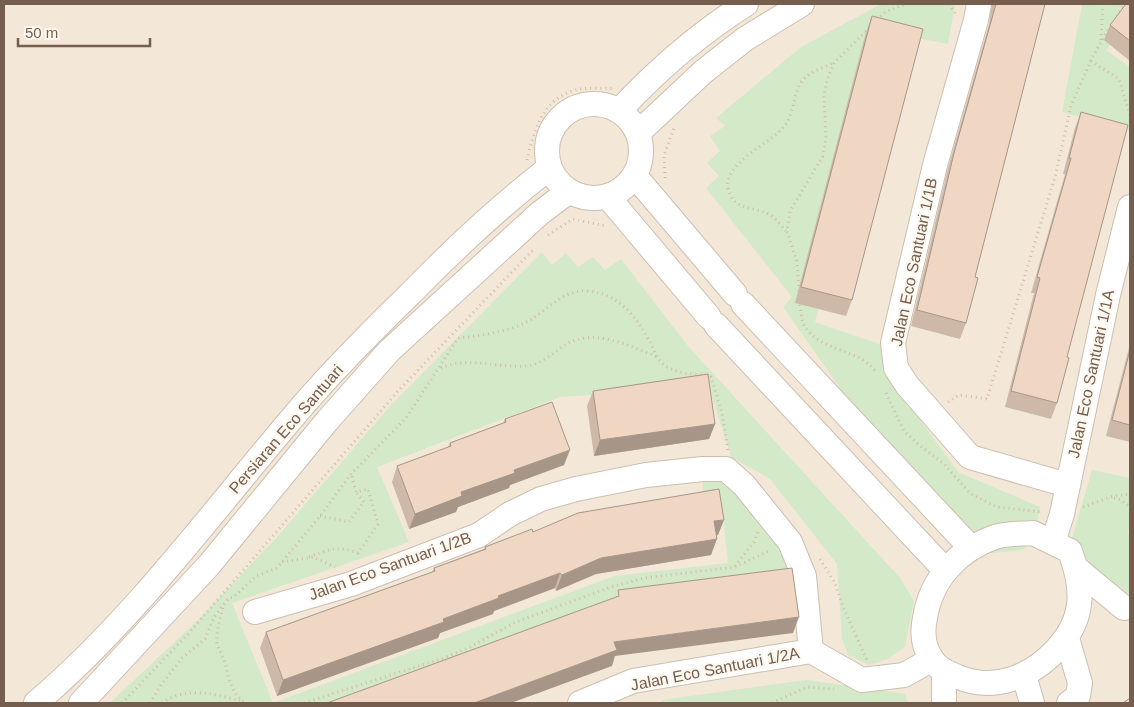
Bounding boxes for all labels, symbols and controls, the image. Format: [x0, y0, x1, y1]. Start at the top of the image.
scale bar [18, 15, 150, 47]
text: 50 m [25, 24, 58, 41]
street label: Jalan Eco Santuari 1/1B [888, 176, 940, 348]
street label: Jalan Eco Santuari 1/1A [1065, 288, 1117, 460]
street label: Persiaran Eco Santuari [226, 361, 346, 497]
street label: Jalan Eco Santuari 1/2B [306, 529, 474, 603]
street label: Jalan Eco Santuari 1/2A [629, 644, 801, 694]

